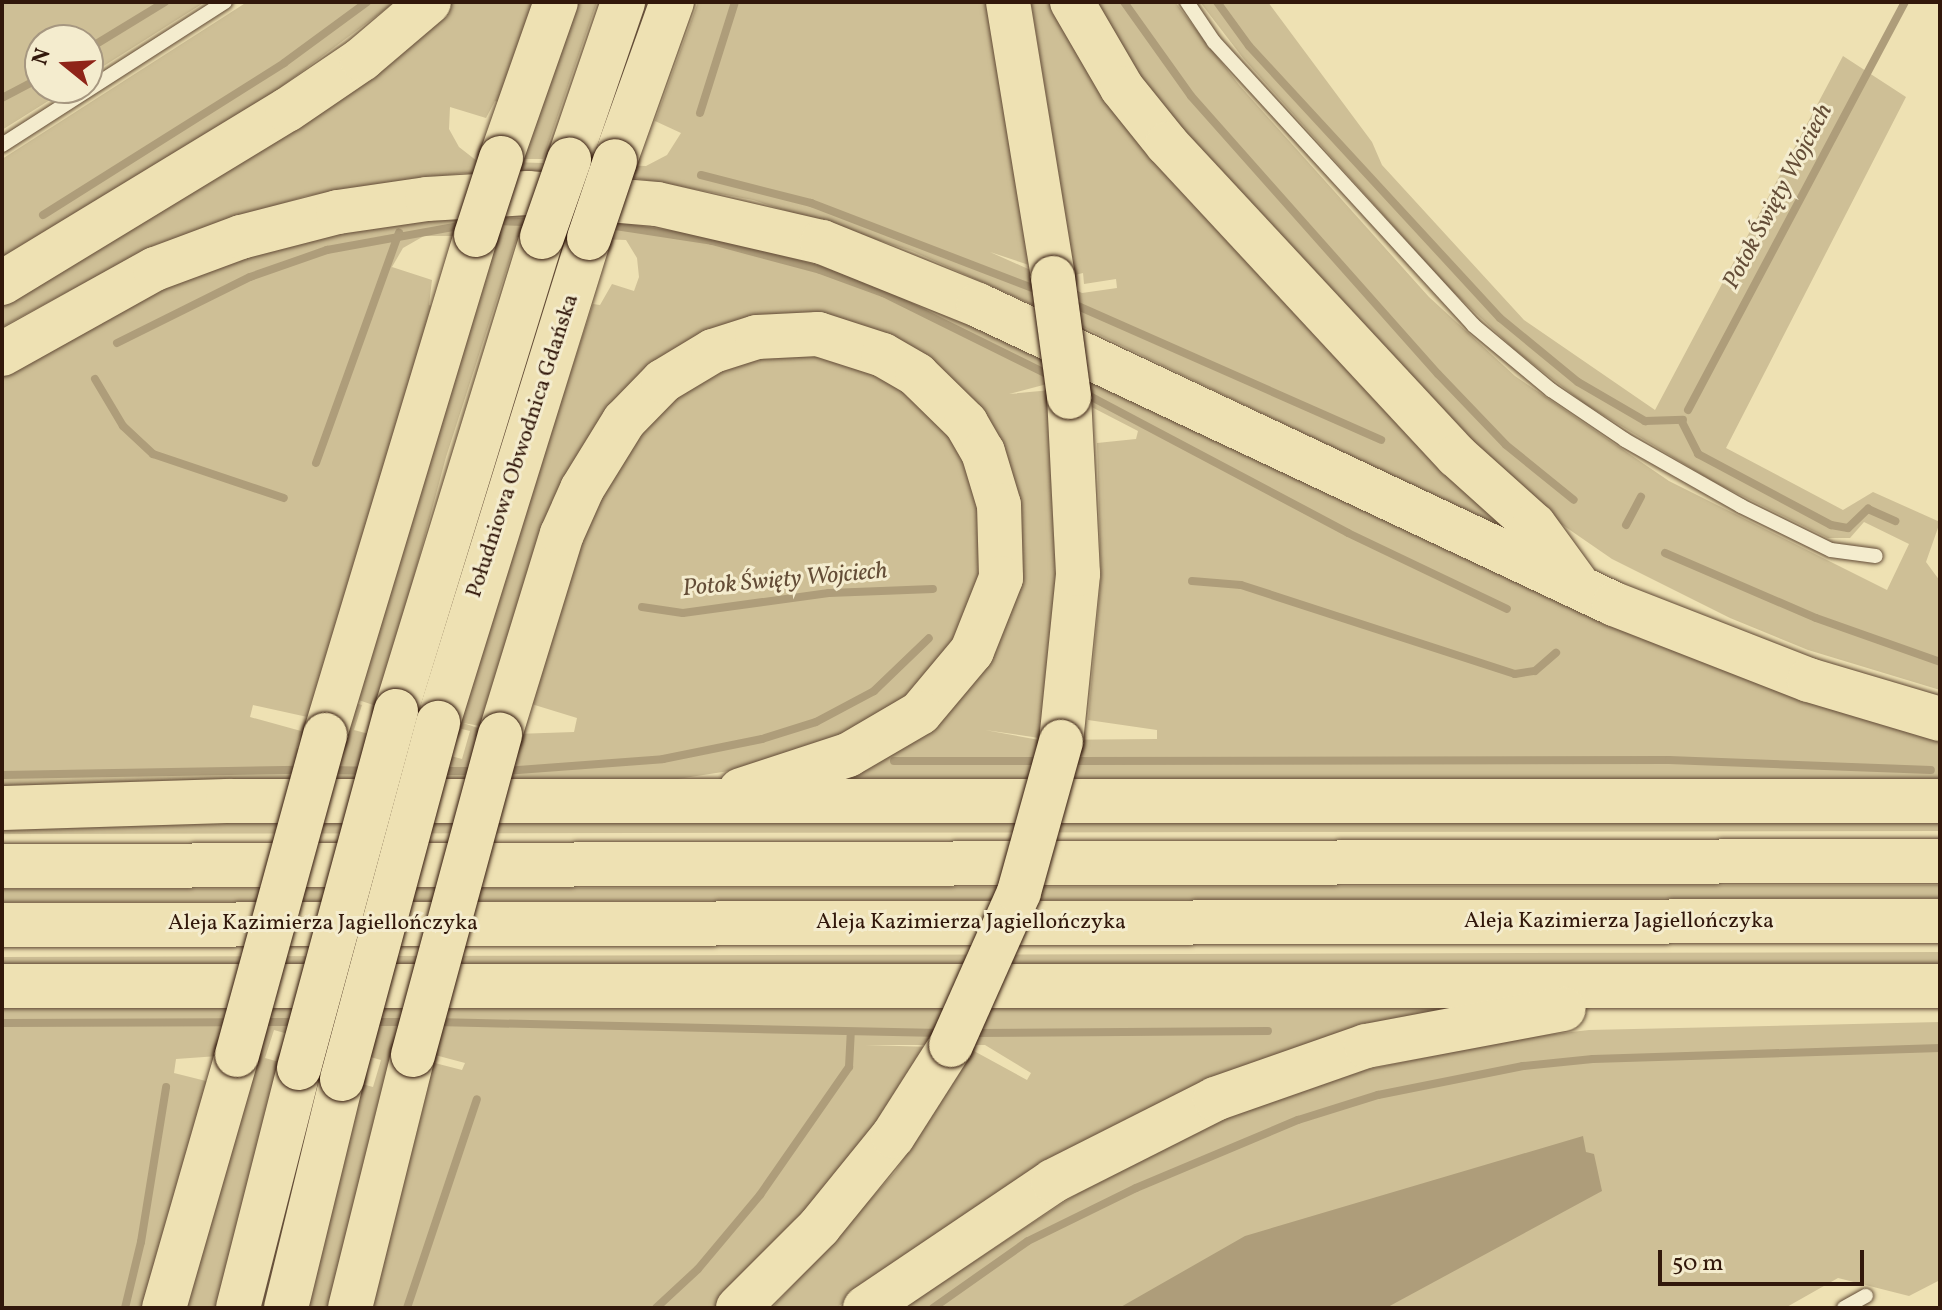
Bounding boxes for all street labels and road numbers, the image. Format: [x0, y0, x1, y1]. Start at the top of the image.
street label: Południowa Obwodnica Gdańska [461, 291, 585, 601]
street label: Aleja Kazimierza Jagiellończyka [1464, 909, 1774, 935]
street label: Aleja Kazimierza Jagiellończyka [816, 910, 1126, 936]
street label: Aleja Kazimierza Jagiellończyka [168, 911, 478, 937]

